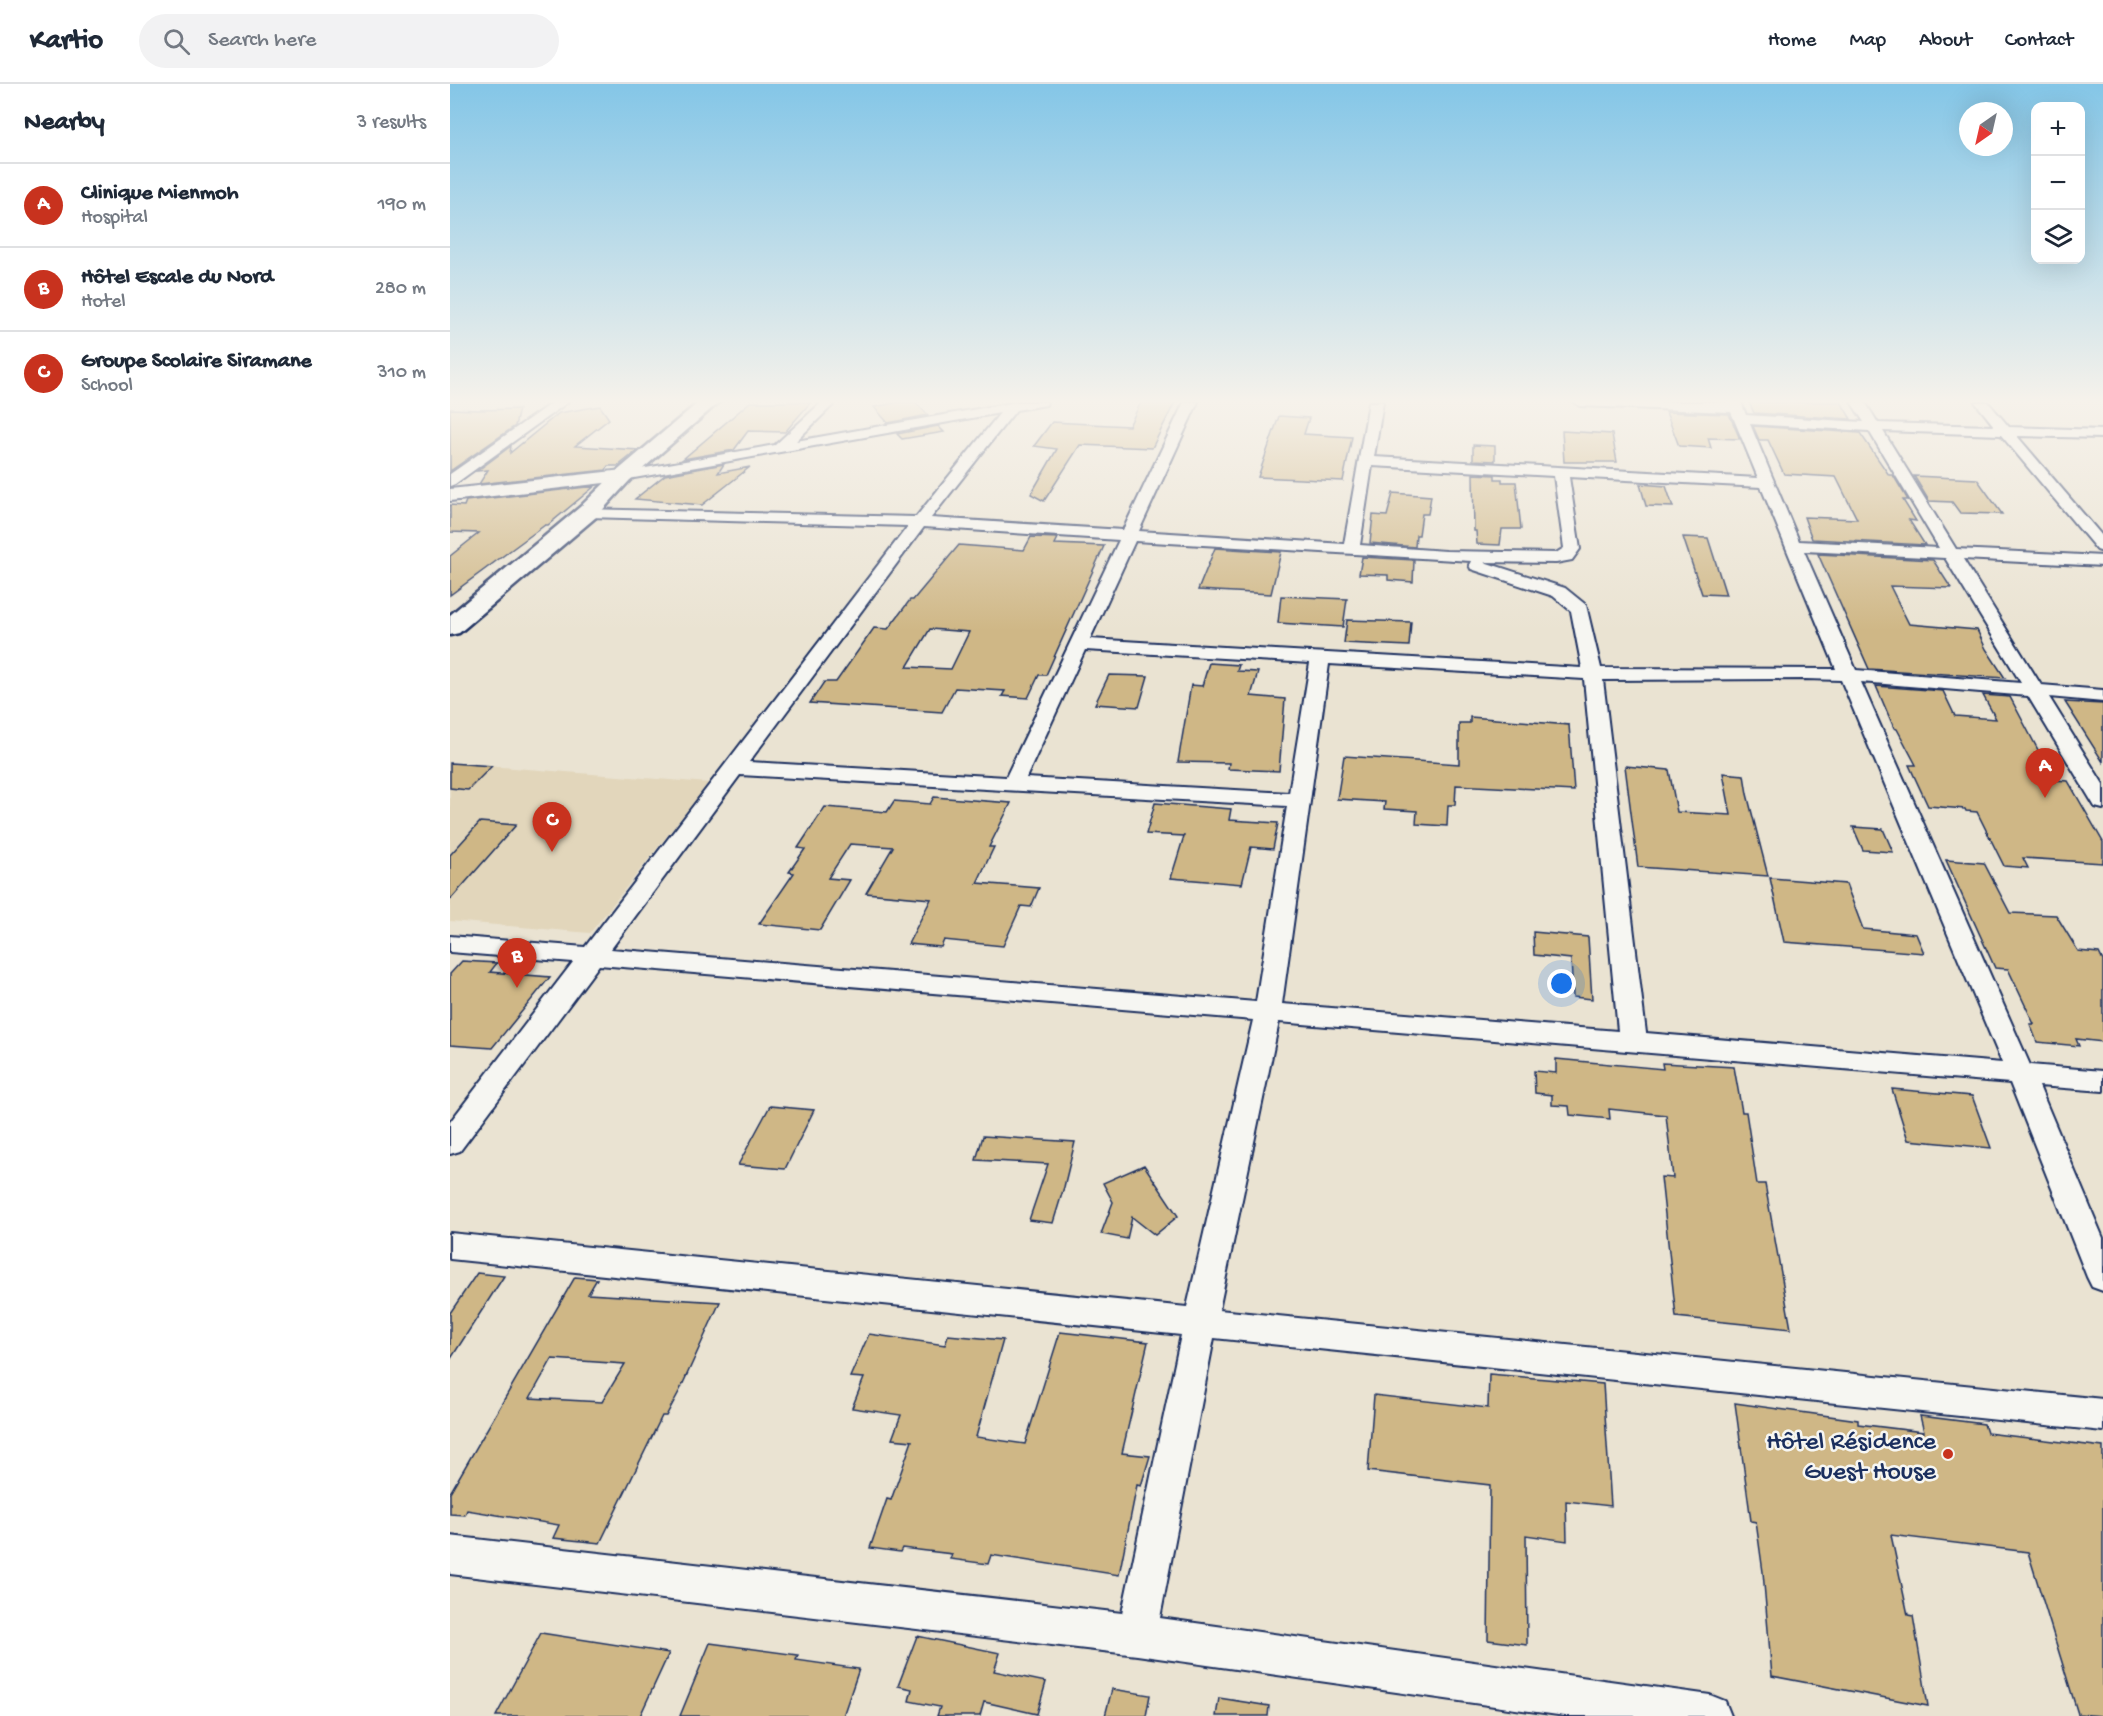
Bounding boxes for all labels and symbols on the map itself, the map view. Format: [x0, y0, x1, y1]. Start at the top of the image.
north arrow [1959, 102, 2013, 156]
pin: A [2026, 748, 2064, 798]
pin: C [532, 802, 572, 852]
pin: B [498, 938, 536, 988]
your location [1547, 969, 1576, 998]
place label: Hôtel Résidence Guest House [1766, 1428, 1937, 1489]
marker: Hôtel Résidence Guest House [1941, 1447, 1955, 1461]

